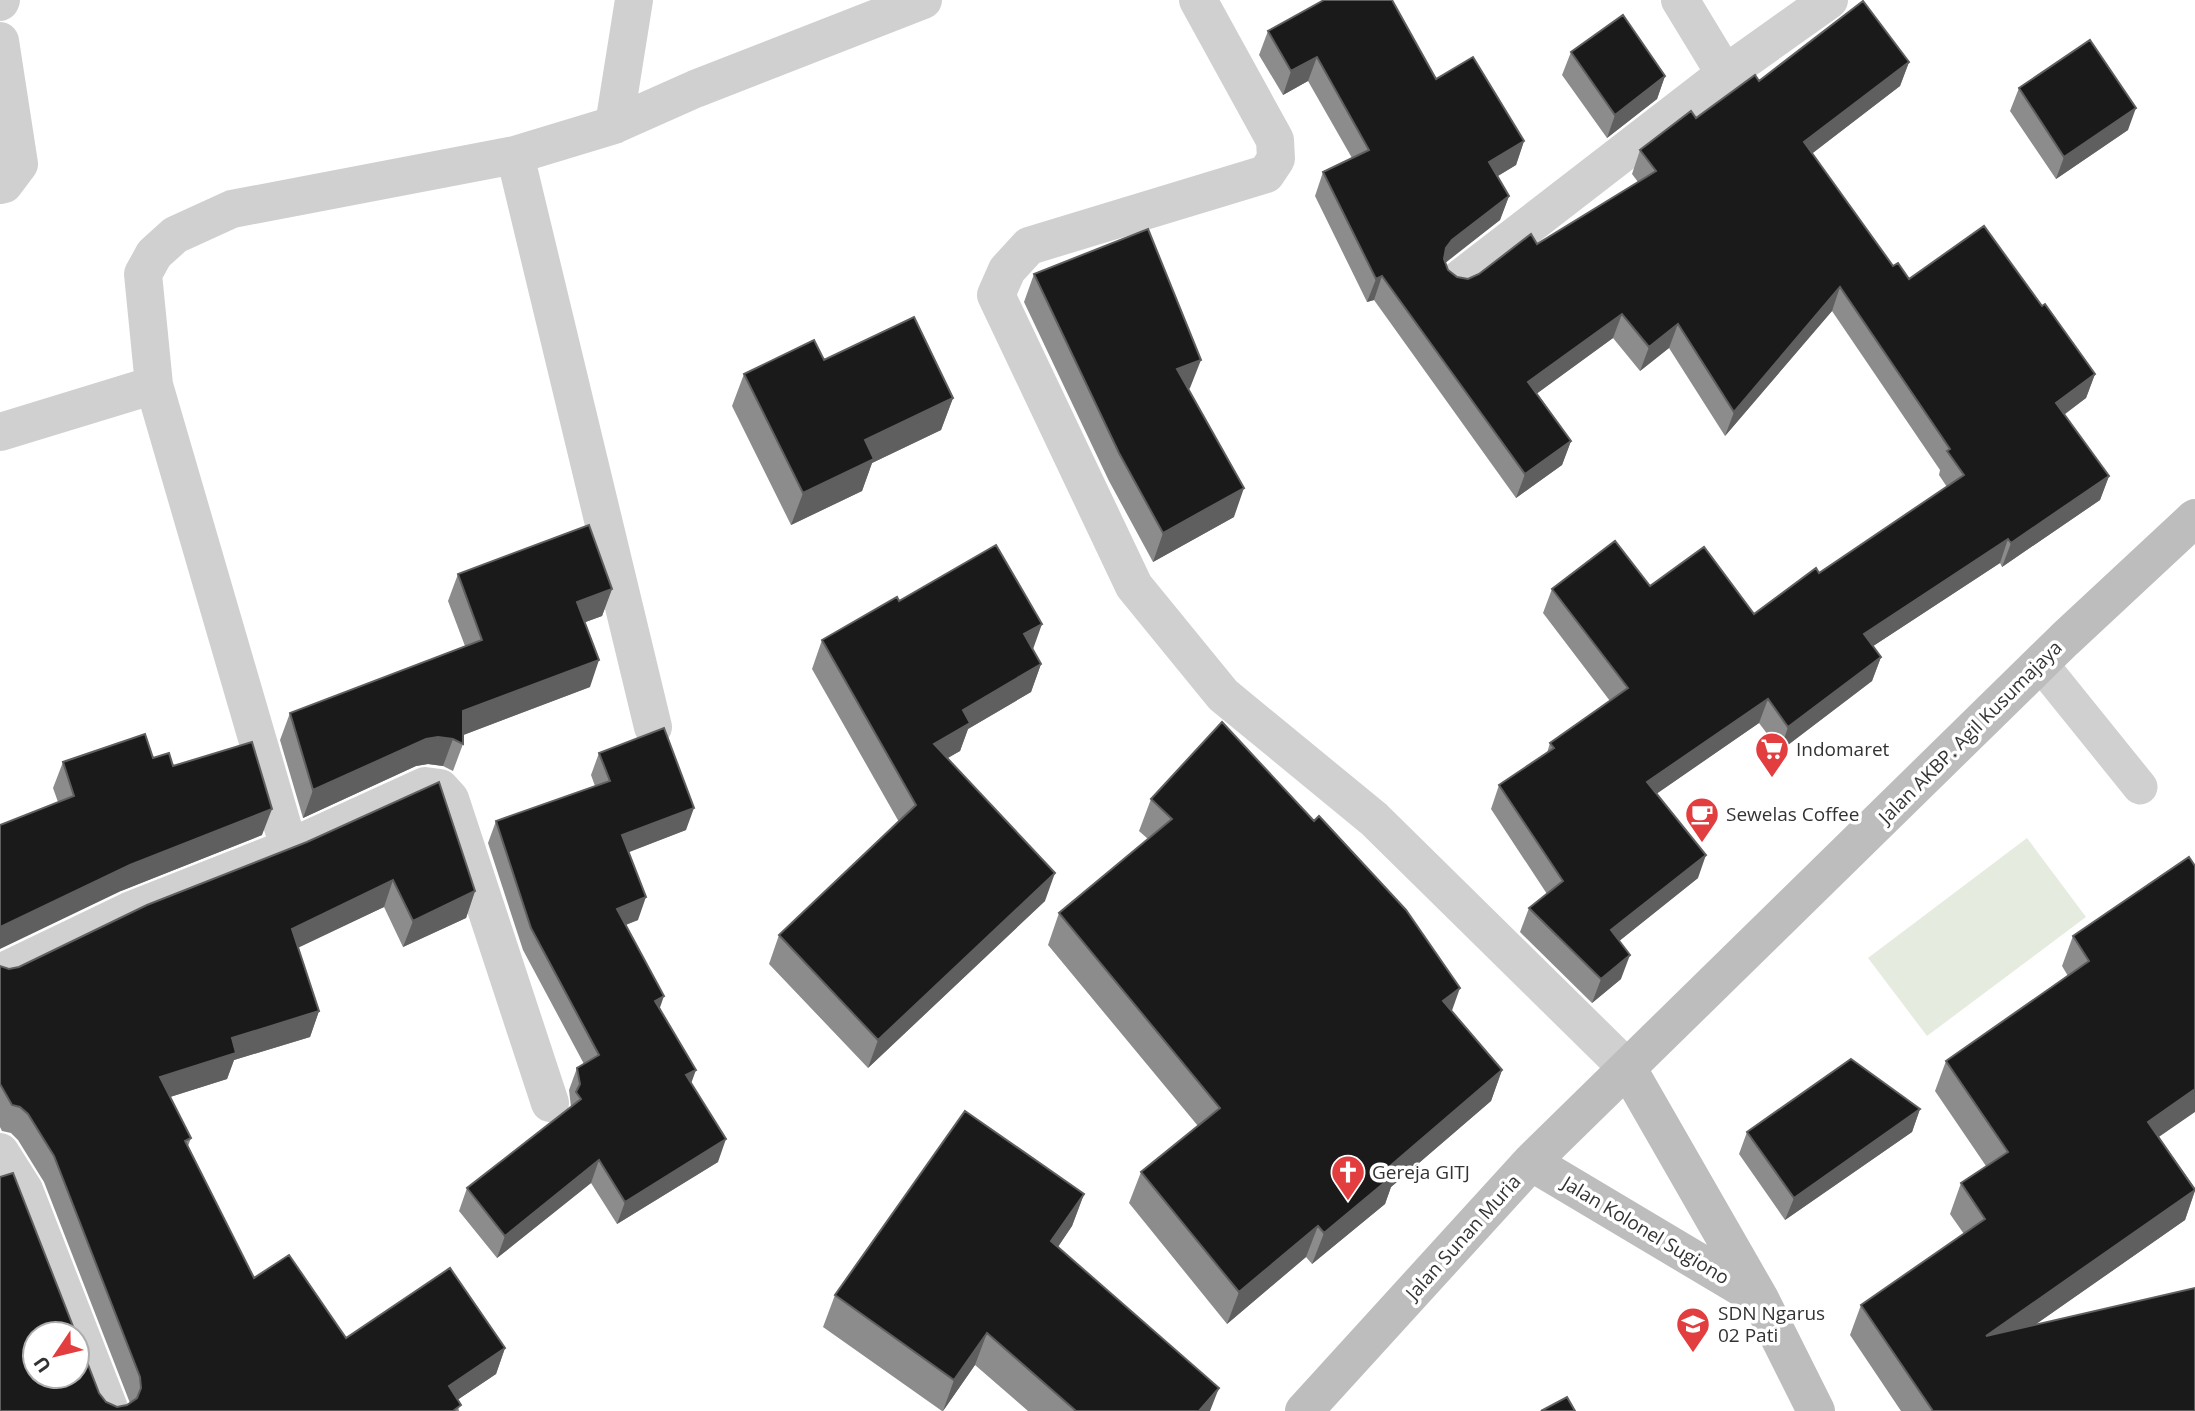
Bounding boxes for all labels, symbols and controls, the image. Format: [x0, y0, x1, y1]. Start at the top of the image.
street label: Jalan AKBP. Agil Kusumajaya [1871, 635, 2067, 831]
supermarket icon: Indomaret [1753, 730, 1791, 779]
place label: Indomaret [1796, 736, 1890, 762]
cafe icon: Sewelas Coffee [1683, 795, 1721, 844]
place label: Sewelas Coffee [1726, 801, 1859, 827]
church icon: Gereja GITJ [1329, 1153, 1367, 1202]
place label: Gereja GITJ [1372, 1159, 1470, 1185]
street label: Jalan Sunan Muria [1398, 1169, 1526, 1307]
street label: Jalan Kolonel Sugiono [1556, 1169, 1734, 1290]
place label: SDN Ngarus 02 Pati [1718, 1300, 1825, 1348]
school or university icon: SDN Ngarus 02 Pati [1674, 1305, 1712, 1354]
north arrow [21, 1320, 91, 1390]
text: U [27, 1351, 57, 1378]

